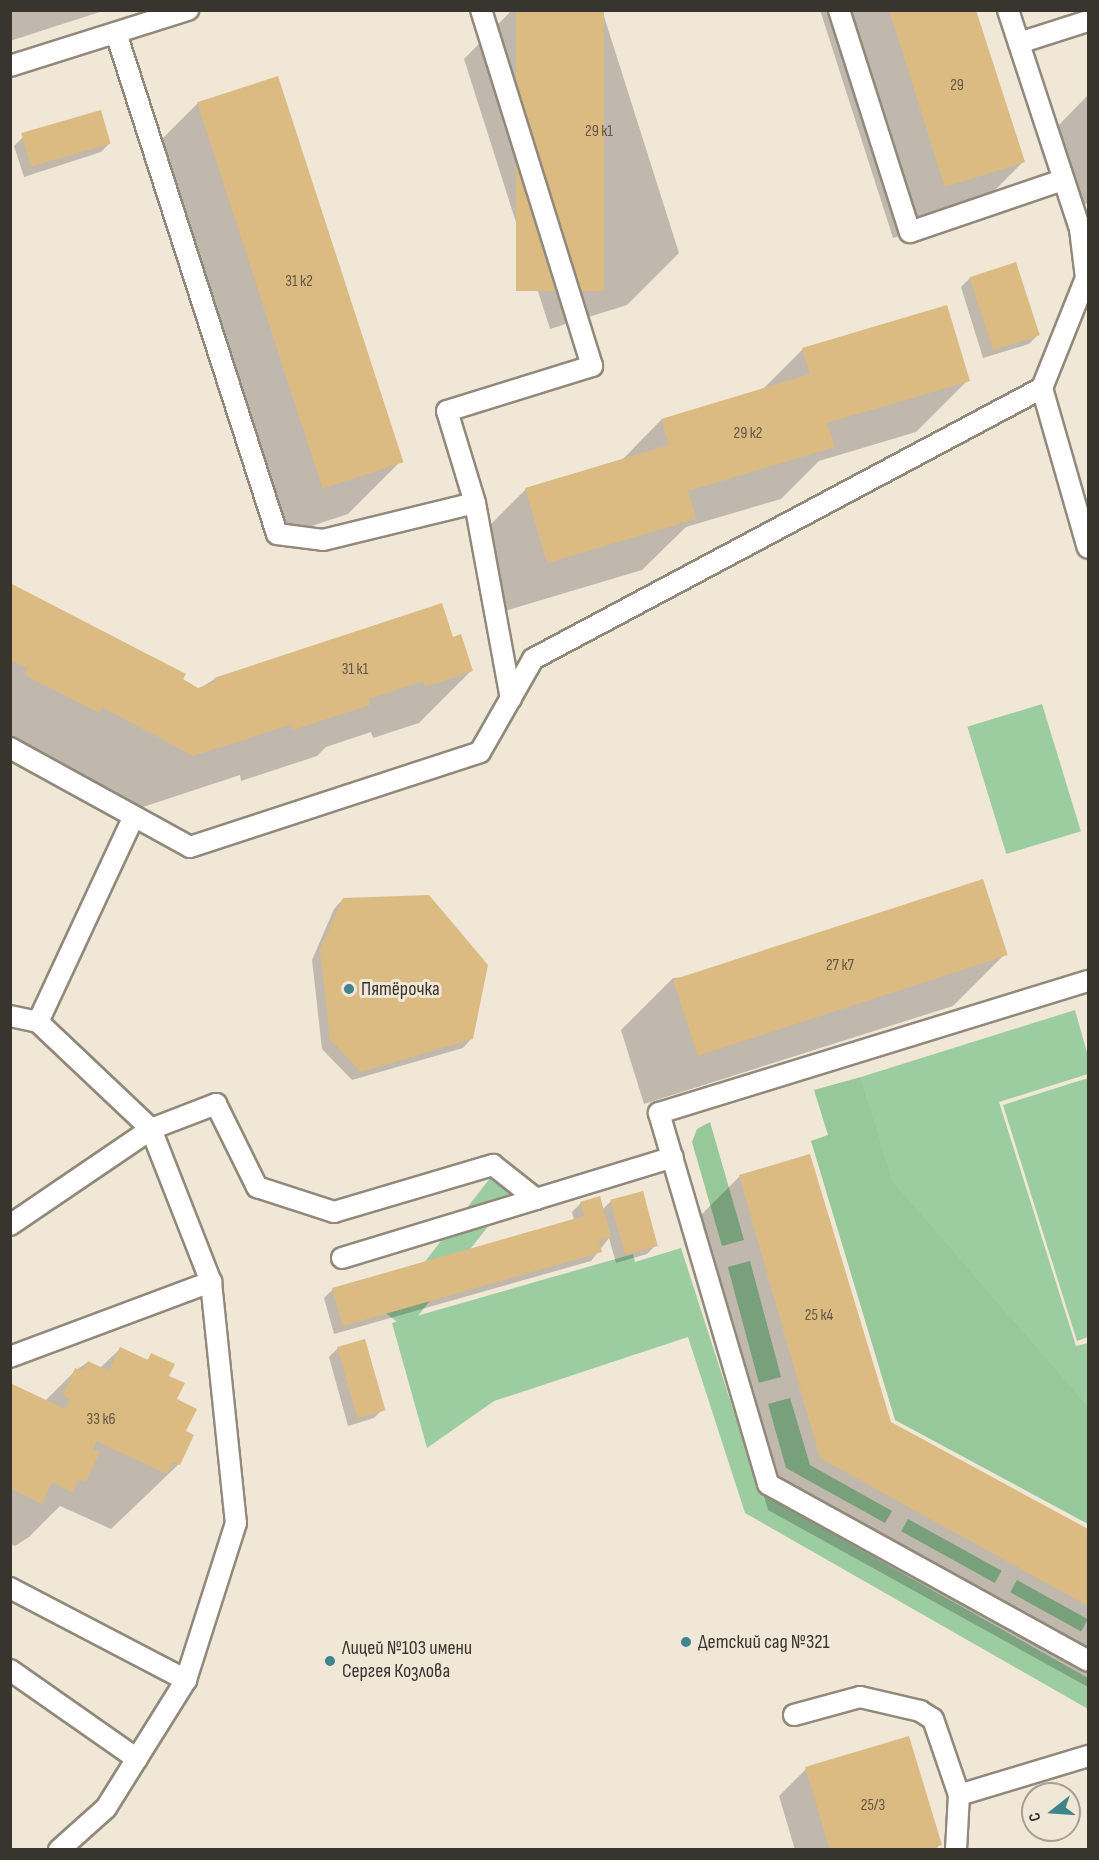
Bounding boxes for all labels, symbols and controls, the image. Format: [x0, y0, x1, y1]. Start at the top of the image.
house number: 29 [950, 76, 964, 96]
house number: 29 к1 [585, 122, 613, 142]
house number: 31 к2 [285, 272, 313, 292]
house number: 29 к2 [734, 424, 762, 444]
house number: 31 к1 [342, 660, 368, 680]
house number: 27 к7 [826, 956, 854, 976]
place label: Пятёрочка [361, 977, 440, 1001]
marker: Пятёрочка [342, 982, 356, 996]
house number: 25 к4 [805, 1306, 833, 1326]
house number: 33 к6 [86, 1410, 116, 1430]
place label: Детский сад №321 [698, 1630, 830, 1654]
marker: Детский сад №321 [679, 1635, 693, 1649]
place label: Лицей №103 имени Сергея Козлова [342, 1637, 472, 1684]
marker: Лицей №103 имени Сергея Козлова [323, 1654, 337, 1668]
north arrow [1021, 1782, 1081, 1842]
house number: 25/3 [861, 1796, 885, 1816]
text: С [1025, 1810, 1046, 1824]

